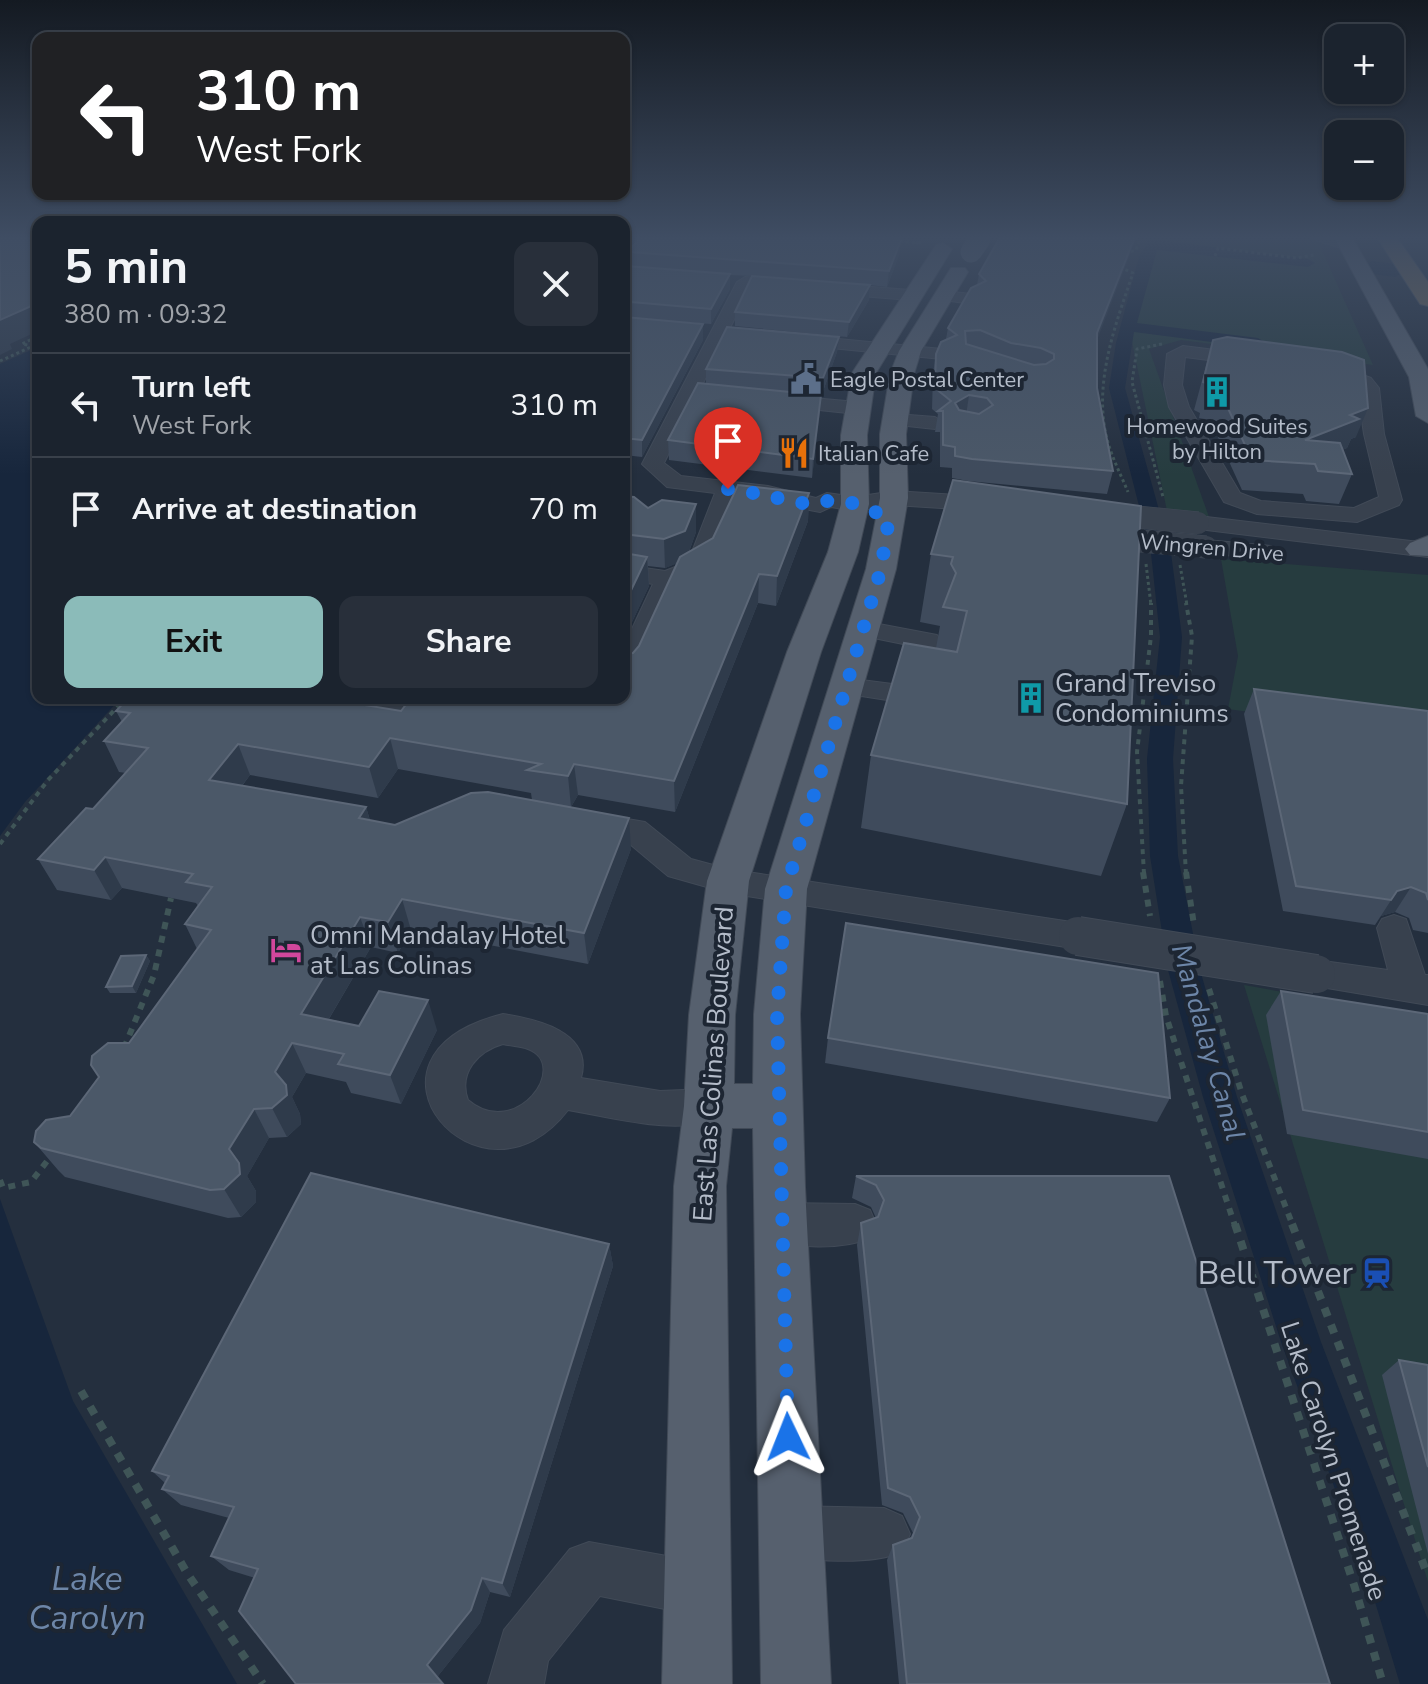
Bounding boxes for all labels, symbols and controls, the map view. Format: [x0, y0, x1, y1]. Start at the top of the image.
map controls [1324, 24, 1404, 200]
button: + [1324, 24, 1404, 104]
text: 310 m [196, 53, 361, 130]
icon: left [64, 64, 168, 168]
button: − [1324, 120, 1404, 200]
text: West Fork [196, 126, 362, 175]
text: 5 min [64, 234, 188, 300]
button: close [514, 242, 598, 326]
text: 380 m · 09:32 [64, 297, 227, 332]
public building icon: Eagle Postal Center [789, 362, 823, 396]
place label: Eagle Postal Center [830, 365, 1024, 395]
text: Turn left [132, 367, 250, 408]
building icon: Homewood Suites by Hilton [1200, 375, 1234, 409]
icon: left [64, 383, 108, 427]
text: 310 m [511, 385, 598, 426]
pin [694, 407, 762, 489]
text: West Fork [132, 408, 252, 443]
place label: Homewood Suites by Hilton [1126, 412, 1308, 467]
icon: arrive [706, 419, 750, 463]
restaurant icon: Italian Cafe [777, 436, 811, 470]
place label: Italian Cafe [818, 439, 929, 469]
icon: arrive [64, 487, 108, 531]
text: Arrive at destination [132, 489, 417, 530]
text: 70 m [529, 489, 598, 530]
street label: Wingren Drive [1139, 527, 1285, 569]
button: Exit [64, 596, 323, 688]
button: Share [339, 596, 598, 688]
place label: Grand Treviso Condominiums [1055, 666, 1229, 731]
building icon: Grand Treviso Condominiums [1014, 681, 1048, 715]
street label: East Las Colinas Boulevard [685, 905, 742, 1223]
place label: Omni Mandalay Hotel at Las Colinas [310, 918, 566, 983]
hotel icon: Omni Mandalay Hotel at Las Colinas [269, 933, 303, 967]
water label: Mandalay Canal [1162, 940, 1254, 1145]
place label: Bell Tower [1198, 1252, 1354, 1295]
station icon: Bell Tower [1360, 1256, 1394, 1290]
street label: Lake Carolyn Promenade [1272, 1317, 1395, 1605]
position arrow [746, 1395, 830, 1479]
water label: Lake Carolyn [28, 1556, 146, 1641]

